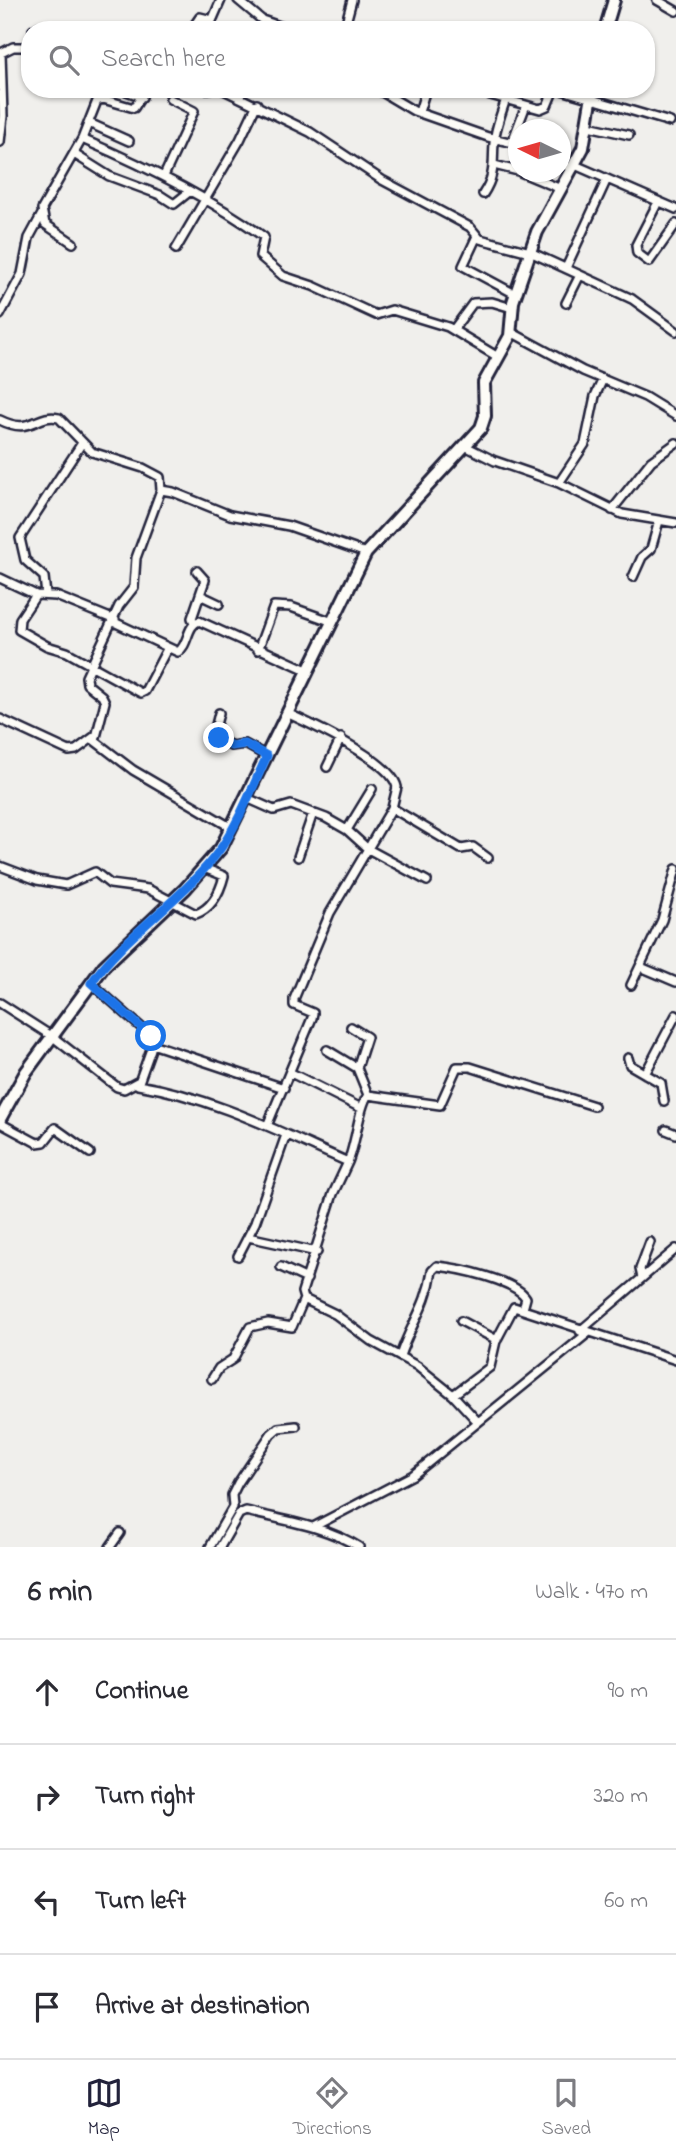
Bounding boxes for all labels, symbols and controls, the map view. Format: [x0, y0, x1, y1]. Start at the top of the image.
search box [21, 21, 655, 98]
icon: search [45, 41, 83, 79]
text: Search here [101, 41, 226, 79]
north arrow [508, 119, 571, 182]
route end [203, 722, 234, 753]
route start [135, 1020, 166, 1051]
text: 6 min [28, 1571, 92, 1615]
text: Walk · 470 m [535, 1576, 648, 1609]
icon: ahead [28, 1673, 66, 1711]
text: Continue [95, 1673, 188, 1711]
text: 90 m [608, 1675, 648, 1708]
icon: right [28, 1778, 66, 1816]
text: Turn right [95, 1778, 195, 1816]
text: 320 m [594, 1780, 648, 1813]
icon: left [28, 1883, 66, 1921]
text: Turn left [95, 1883, 186, 1921]
text: 60 m [604, 1885, 648, 1918]
icon: arrive [28, 1988, 66, 2026]
text: Arrive at destination [95, 1988, 310, 2026]
tab: Map [85, 2074, 123, 2143]
tab: Directions [293, 2074, 372, 2143]
tab: Saved [542, 2074, 591, 2143]

